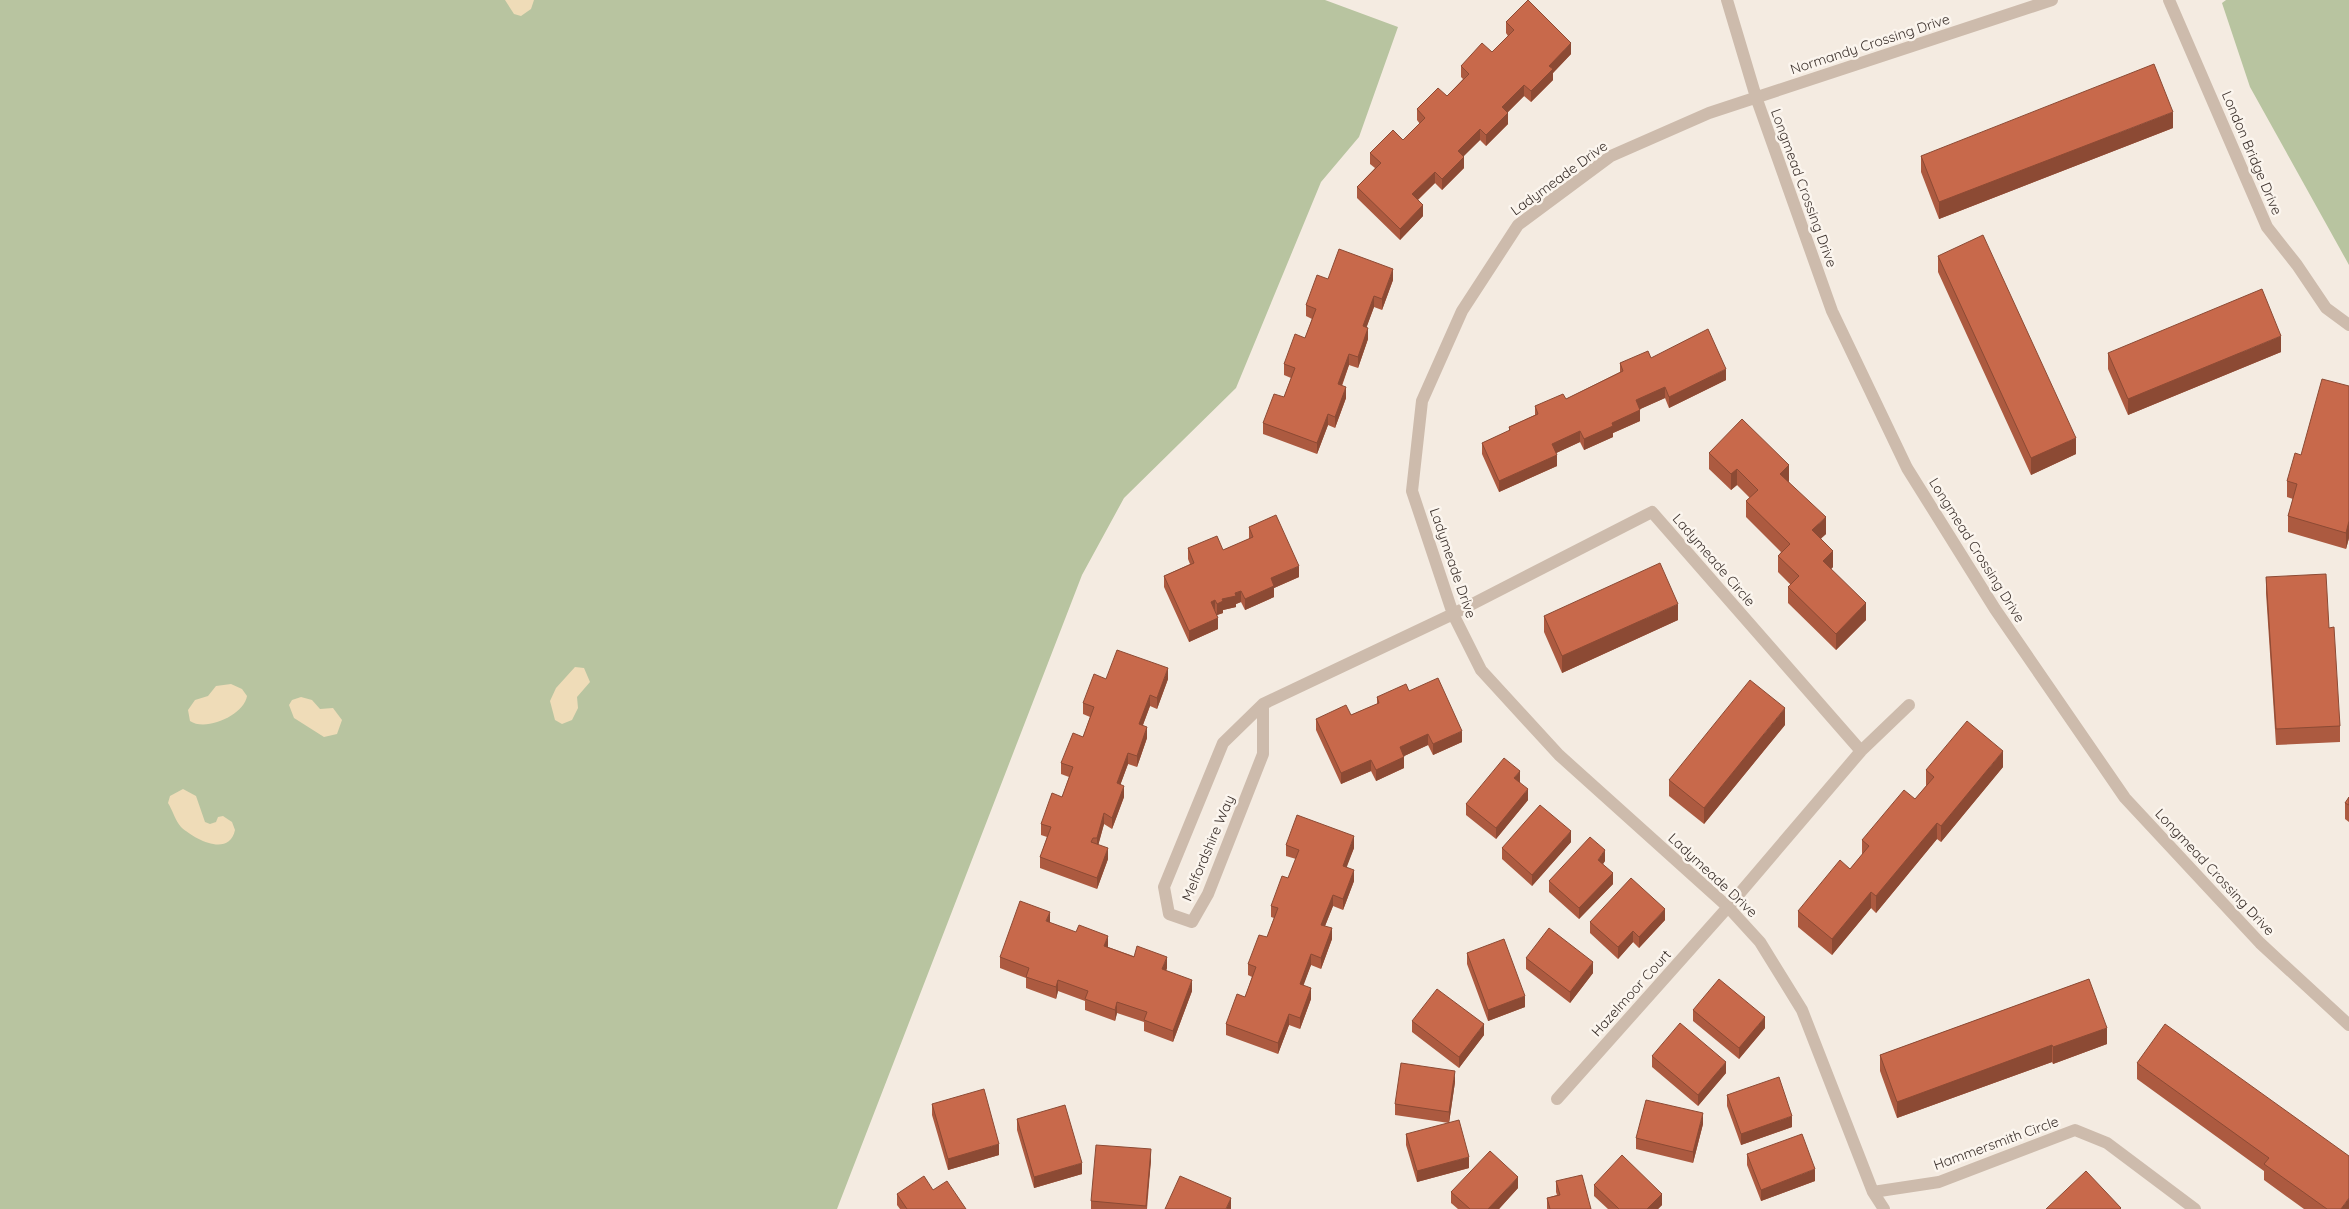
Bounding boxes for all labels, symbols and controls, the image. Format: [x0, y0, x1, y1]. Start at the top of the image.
street label: Normandy Crossing Drive [1788, 10, 1952, 78]
street label: London Bridge Drive [2218, 88, 2286, 218]
street label: Longmead Crossing Drive [1767, 106, 1841, 270]
street label: Ladymeade Drive [1507, 137, 1611, 219]
street label: Longmead Crossing Drive [1925, 474, 2029, 626]
street label: Ladymeade Drive [1426, 505, 1480, 621]
street label: Ladymeade Circle [1669, 510, 1759, 610]
street label: Melfordshire Way [1178, 792, 1238, 904]
street label: Longmead Crossing Drive [2151, 805, 2279, 939]
street label: Ladymeade Drive [1665, 829, 1761, 921]
street label: Hazelmoor Court [1587, 946, 1675, 1040]
street label: Hammersmith Circle [1931, 1112, 2061, 1174]

